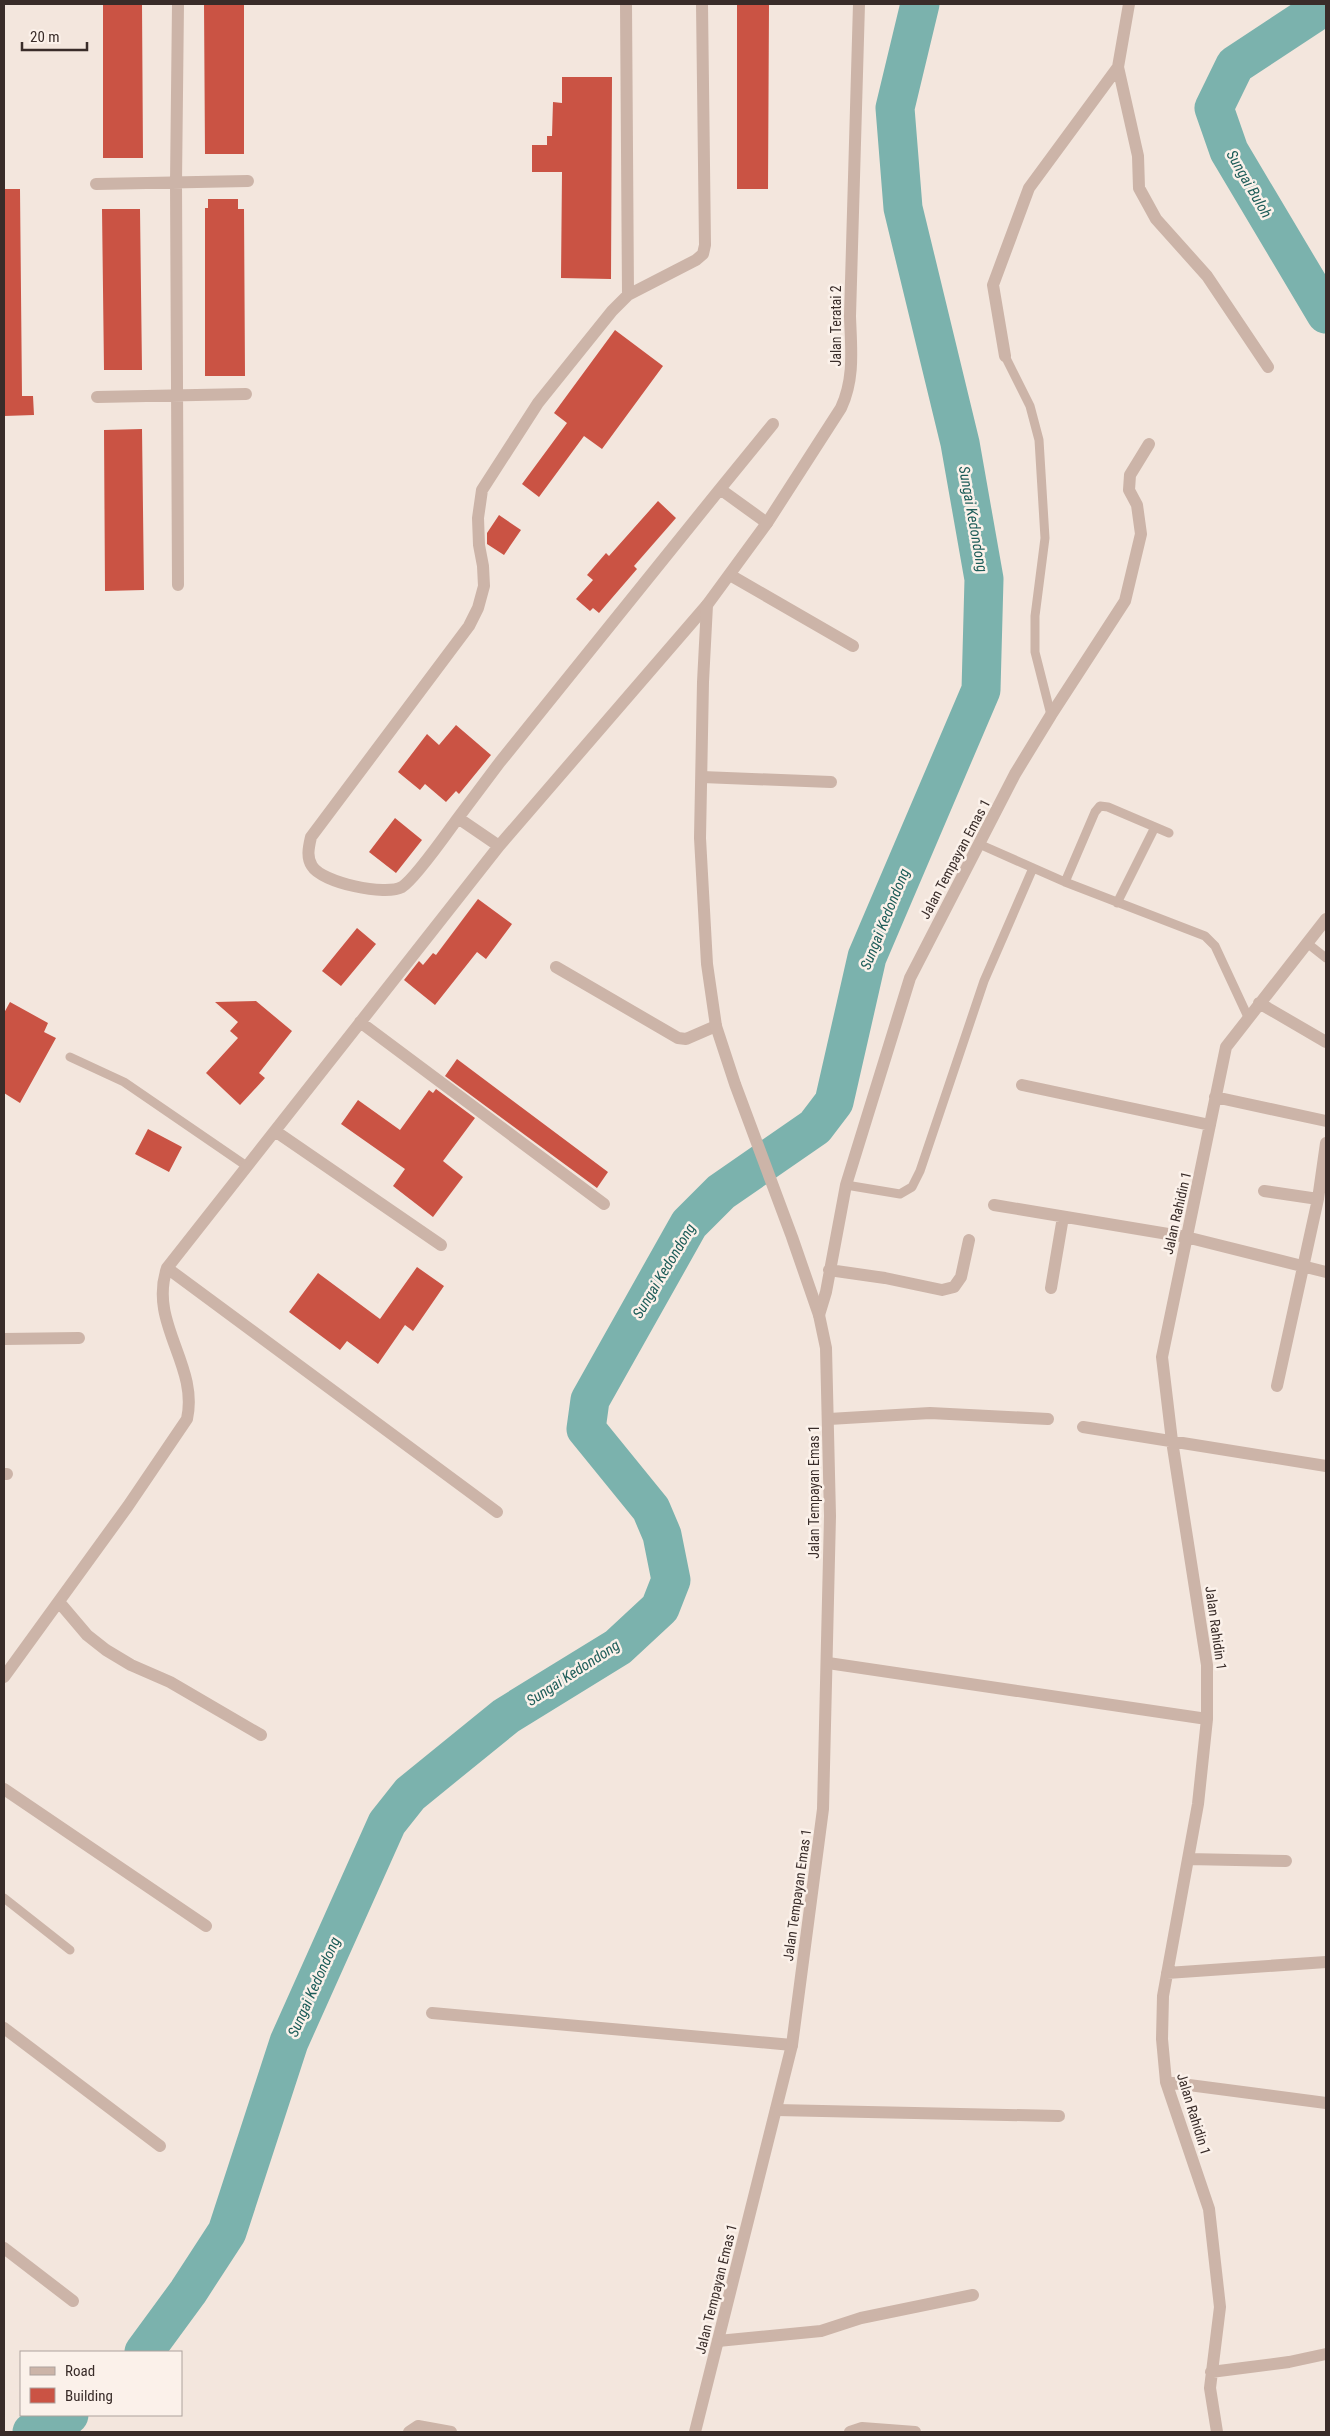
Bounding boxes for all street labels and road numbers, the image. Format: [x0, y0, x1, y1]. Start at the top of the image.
street label: Jalan Teratai 2 [828, 285, 844, 367]
street label: Jalan Tempayan Emas 1 [917, 796, 993, 922]
street label: Jalan Rahidin 1 [1160, 1170, 1194, 1256]
street label: Jalan Tempayan Emas 1 [806, 1425, 822, 1559]
street label: Jalan Rahidin 1 [1202, 1585, 1230, 1671]
street label: Jalan Tempayan Emas 1 [780, 1828, 814, 1962]
street label: Jalan Rahidin 1 [1174, 2071, 1214, 2157]
street label: Jalan Tempayan Emas 1 [692, 2222, 740, 2356]

